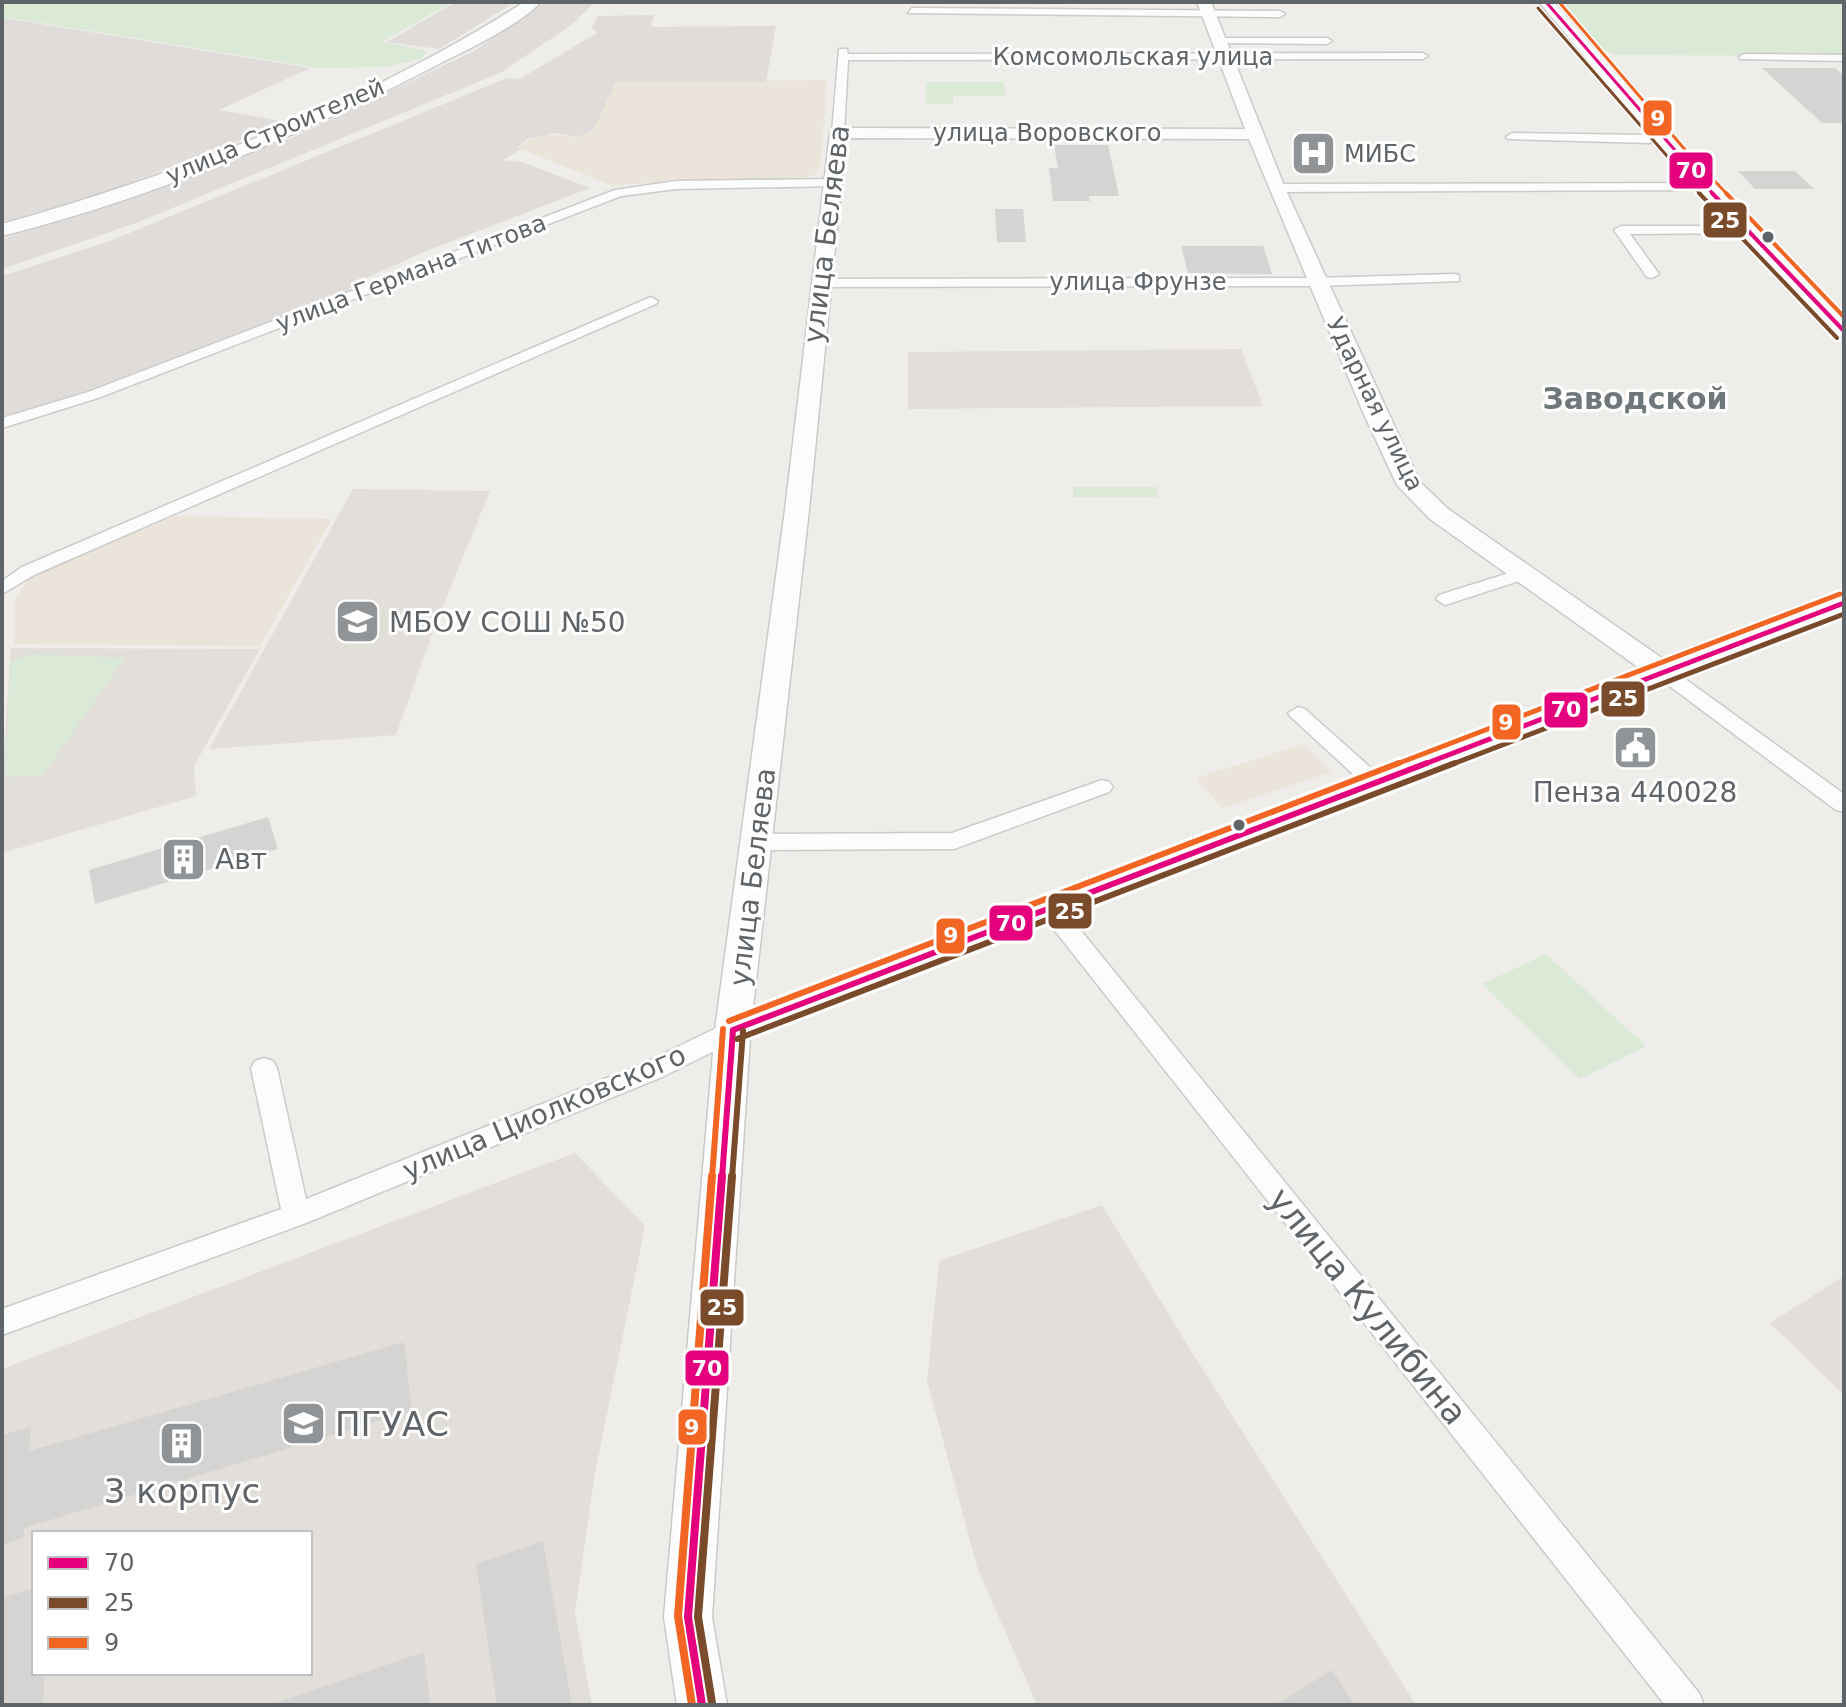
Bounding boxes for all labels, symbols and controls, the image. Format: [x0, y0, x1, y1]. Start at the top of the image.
street label: Комсомольская улица [993, 43, 1273, 71]
street label: улица Строителей [162, 72, 388, 190]
line badge: 9 [1642, 99, 1673, 137]
text: 9 [1650, 106, 1666, 131]
street label: улица Воровского [933, 119, 1161, 147]
street label: улица Беляева [797, 123, 856, 345]
hospital icon: МИБС [1289, 130, 1337, 178]
place label: МИБС [1344, 140, 1416, 168]
line badge: 70 [1668, 151, 1714, 190]
text: 70 [1676, 158, 1706, 183]
line badge: 25 [1702, 201, 1748, 239]
street label: улица Германа Титова [272, 208, 550, 338]
text: 25 [1710, 208, 1740, 233]
unlabelled marker [1760, 229, 1776, 245]
street label: улица Фрунзе [1049, 268, 1227, 296]
street label: Ударная улица [1321, 313, 1429, 495]
district label: Заводской [1542, 381, 1728, 416]
school or university icon: МБОУ СОШ №50 [334, 598, 382, 646]
place label: МБОУ СОШ №50 [389, 606, 626, 639]
line badge: 25 [1600, 680, 1646, 718]
text: 25 [1608, 686, 1638, 711]
line badge: 70 [1543, 691, 1589, 729]
text: 70 [1551, 697, 1581, 722]
line badge: 9 [1491, 703, 1522, 741]
text: 9 [1498, 710, 1514, 735]
public building icon: Пенза 440028 [1611, 724, 1659, 772]
street label: улица Беляева [723, 766, 782, 988]
place label: Пенза 440028 [1533, 776, 1737, 809]
unlabelled marker [1231, 817, 1247, 833]
building icon: Авт [160, 835, 208, 883]
place label: Авт [215, 843, 267, 876]
line badge: 25 [1047, 892, 1093, 930]
text: 25 [1055, 899, 1085, 924]
line badge: 70 [988, 904, 1034, 942]
text: 70 [996, 911, 1026, 936]
line badge: 9 [935, 917, 966, 955]
text: 9 [943, 923, 959, 948]
street label: улица Циолковского [398, 1038, 691, 1187]
street label: улица Кулибина [1260, 1180, 1476, 1432]
line badge: 25 [699, 1288, 745, 1327]
text: 25 [707, 1295, 737, 1320]
line badge: 70 [684, 1349, 730, 1387]
text: 70 [692, 1356, 722, 1381]
school or university icon: ПГУАС [280, 1400, 328, 1448]
place label: ПГУАС [335, 1404, 449, 1444]
line badge: 9 [677, 1408, 708, 1446]
text: 9 [684, 1415, 700, 1440]
building icon: 3 корпус [158, 1419, 206, 1467]
place label: 3 корпус [104, 1471, 260, 1511]
legend [32, 1531, 312, 1675]
text: 70 [104, 1549, 135, 1577]
text: 25 [104, 1589, 135, 1617]
text: 9 [104, 1629, 119, 1657]

